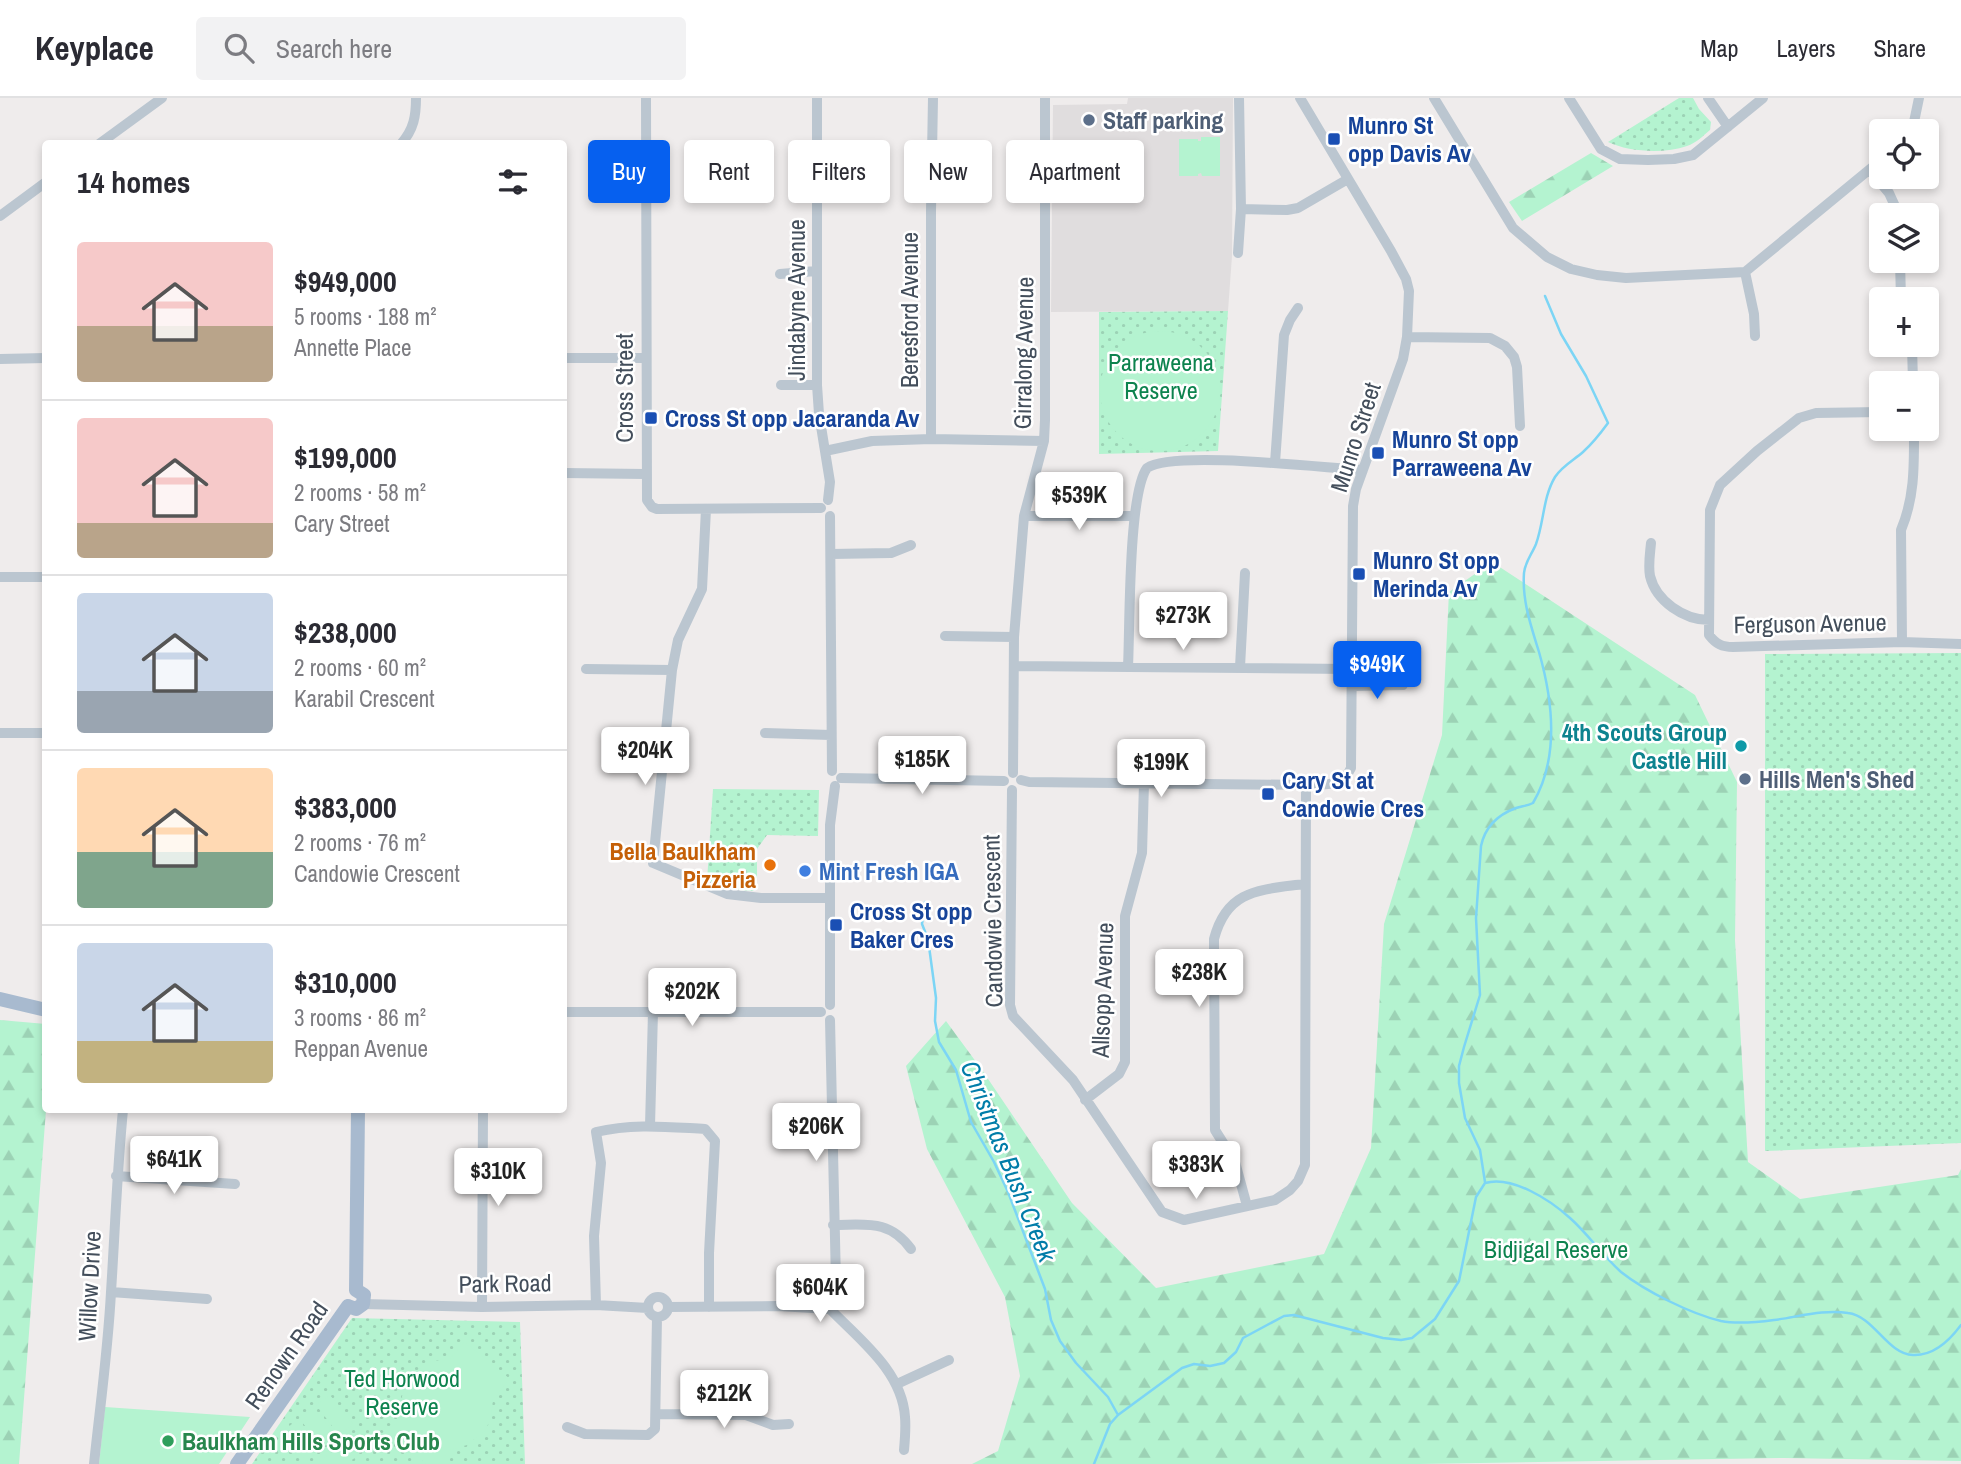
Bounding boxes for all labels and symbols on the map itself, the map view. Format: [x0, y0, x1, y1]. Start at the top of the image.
place label: Staff parking [1103, 104, 1223, 136]
place label: Munro St opp Davis Av [1348, 109, 1471, 169]
marker: Staff parking [1081, 112, 1097, 128]
marker: Munro St opp Davis Av [1326, 131, 1342, 147]
street label: Jindabyne Avenue [780, 219, 812, 381]
street label: Beresford Avenue [893, 232, 925, 388]
street label: Girralong Avenue [1006, 276, 1040, 430]
street label: Cross Street [608, 333, 640, 443]
park label: Parraweena Reserve [1108, 346, 1214, 406]
street label: Munro Street [1322, 377, 1388, 496]
place label: Cross St opp Jacaranda Av [665, 402, 920, 434]
marker: Cross St opp Jacaranda Av [643, 410, 659, 426]
place label: Munro St opp Parraweena Av [1392, 423, 1532, 483]
marker: Munro St opp Parraweena Av [1370, 445, 1386, 461]
pin: $539K [1030, 472, 1128, 532]
place label: Munro St opp Merinda Av [1373, 544, 1500, 604]
marker: Munro St opp Merinda Av [1351, 566, 1367, 582]
pin: $273K [1134, 592, 1232, 652]
street label: Ferguson Avenue [1733, 606, 1887, 640]
pin: $949K [1328, 642, 1426, 701]
place label: 4th Scouts Group Castle Hill [1562, 716, 1727, 776]
pin: $204K [596, 728, 694, 787]
pin: $185K [873, 736, 971, 796]
marker: 4th Scouts Group Castle Hill [1733, 738, 1749, 754]
pin: $199K [1112, 740, 1210, 799]
place label: Hills Men's Shed [1759, 763, 1915, 795]
place label: Cary St at Candowie Cres [1282, 764, 1424, 824]
marker: Hills Men's Shed [1737, 771, 1753, 787]
marker: Cary St at Candowie Cres [1260, 786, 1276, 802]
street label: Candowie Crescent [974, 834, 1010, 1008]
place label: Bella Baulkham Pizzeria [609, 835, 756, 895]
place label: Mint Fresh IGA [819, 855, 960, 887]
marker: Bella Baulkham Pizzeria [762, 857, 778, 873]
marker: Mint Fresh IGA [797, 863, 813, 879]
place label: Cross St opp Baker Cres [850, 895, 972, 955]
marker: Cross St opp Baker Cres [828, 917, 844, 933]
street label: Allsopp Avenue [1084, 922, 1120, 1059]
pin: $238K [1150, 950, 1248, 1009]
pin: $202K [643, 968, 741, 1028]
water label: Christmas Bush Creek [953, 1055, 1066, 1268]
pin: $206K [767, 1104, 865, 1163]
pin: $641K [125, 1136, 223, 1196]
pin: $383K [1147, 1142, 1245, 1201]
pin: $310K [449, 1148, 547, 1208]
street label: Willow Drive [70, 1230, 108, 1342]
park label: Bidjigal Reserve [1484, 1233, 1628, 1265]
pin: $604K [771, 1264, 869, 1324]
street label: Park Road [458, 1266, 552, 1300]
street label: Renown Road [237, 1295, 335, 1415]
park label: Ted Horwood Reserve [344, 1362, 460, 1422]
pin: $212K [675, 1370, 773, 1430]
place label: Baulkham Hills Sports Club [182, 1425, 440, 1457]
marker: Baulkham Hills Sports Club [160, 1433, 176, 1449]

